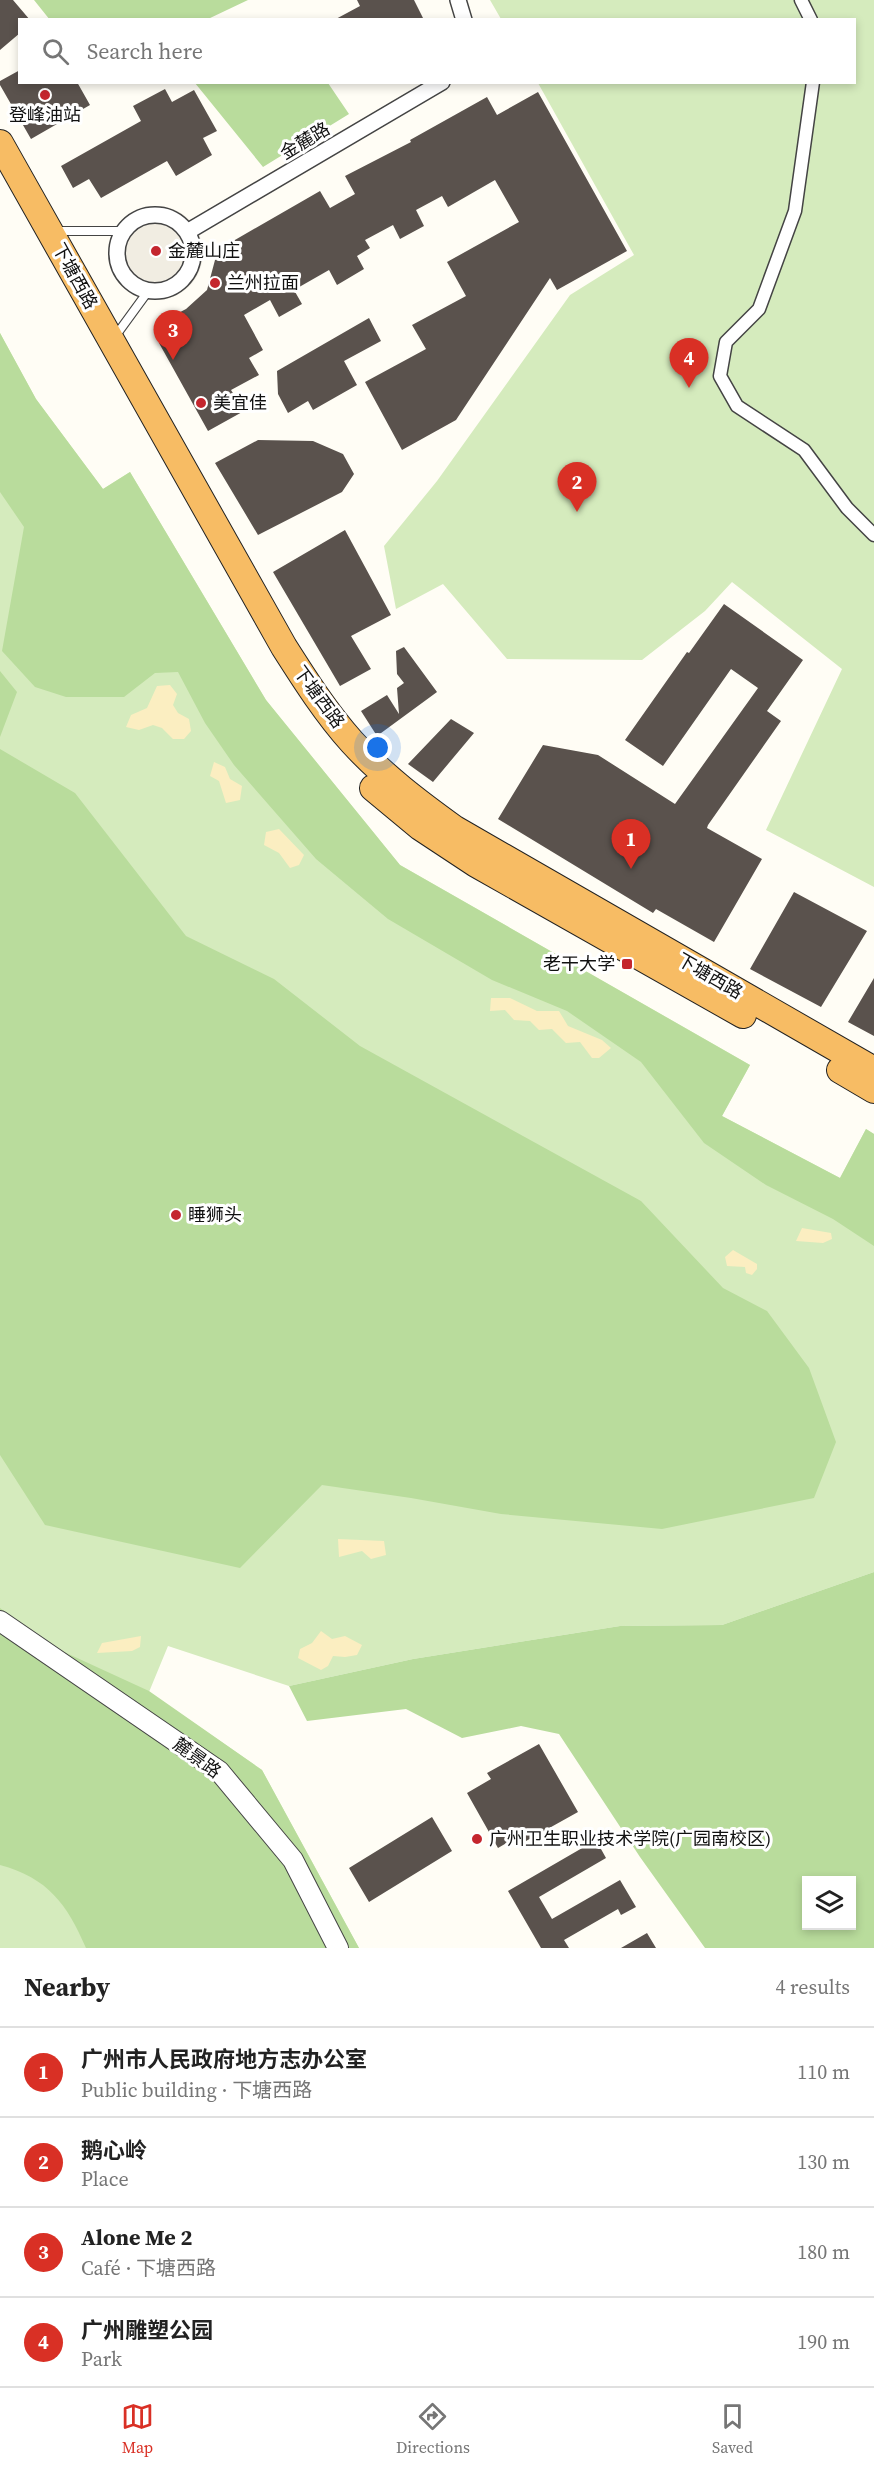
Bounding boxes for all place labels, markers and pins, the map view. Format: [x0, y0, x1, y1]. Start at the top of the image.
marker: 登峰油站 [38, 88, 52, 102]
place label: 登峰油站 [9, 102, 81, 127]
place label: 金麓山庄 [168, 238, 240, 263]
marker: 金麓山庄 [149, 244, 163, 258]
place label: 兰州拉面 [227, 270, 299, 295]
marker: 兰州拉面 [208, 276, 222, 290]
pin: 3 [154, 310, 192, 360]
pin: 4 [670, 338, 708, 388]
place label: 美宜佳 [213, 390, 267, 415]
marker: 美宜佳 [194, 396, 208, 410]
pin: 2 [558, 462, 596, 512]
pin: 1 [612, 820, 650, 869]
place label: 老干大学 [543, 951, 615, 976]
marker: 老干大学 [620, 957, 634, 971]
place label: 睡狮头 [188, 1202, 242, 1227]
marker: 睡狮头 [169, 1208, 183, 1222]
place label: 广州卫生职业技术学院(广园南校区) [489, 1826, 771, 1851]
marker: 广州卫生职业技术学院(广园南校区) [470, 1832, 484, 1846]

